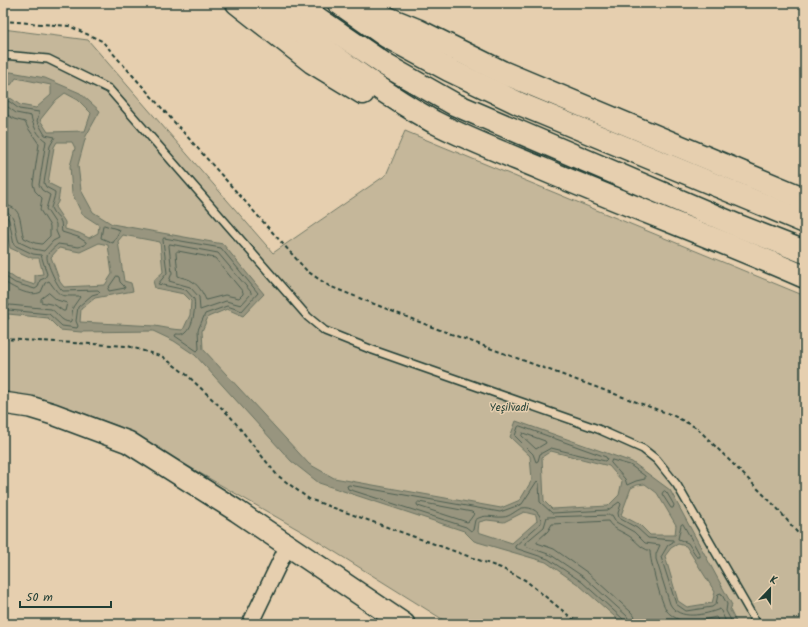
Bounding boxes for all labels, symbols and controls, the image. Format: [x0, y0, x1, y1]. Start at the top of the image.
park label: Yeşilvadi [489, 399, 529, 417]
north arrow [750, 569, 790, 609]
text: K [767, 571, 780, 590]
scale bar [20, 583, 111, 609]
text: 50 m [26, 588, 53, 607]

